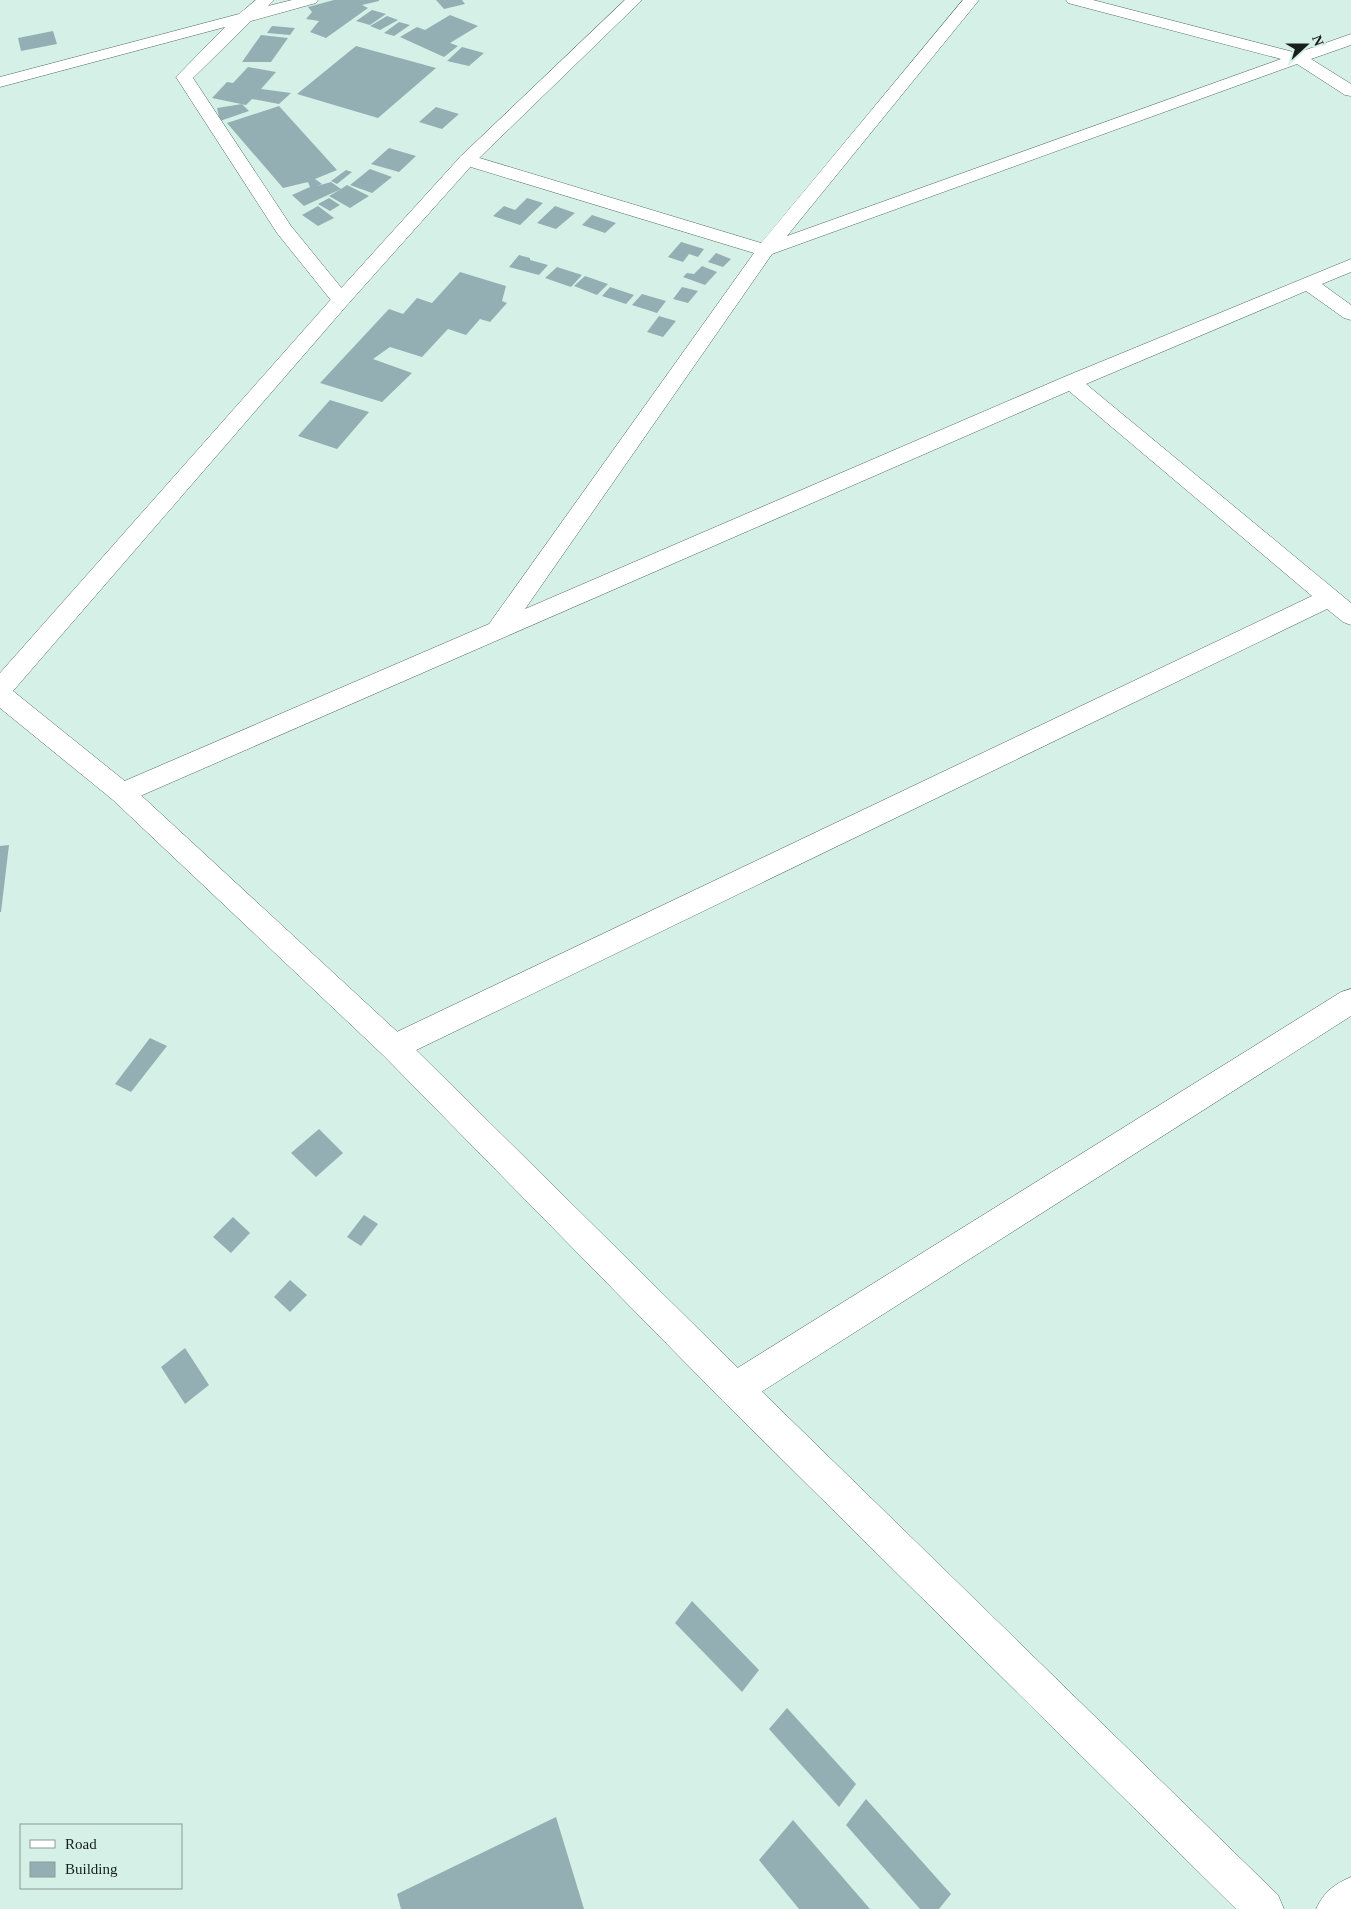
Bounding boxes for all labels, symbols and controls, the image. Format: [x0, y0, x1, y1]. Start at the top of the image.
north arrow [1281, 20, 1331, 70]
text: N [1309, 33, 1326, 48]
legend [20, 1824, 182, 1889]
text: Road [65, 1836, 97, 1852]
text: Building [65, 1861, 118, 1877]

